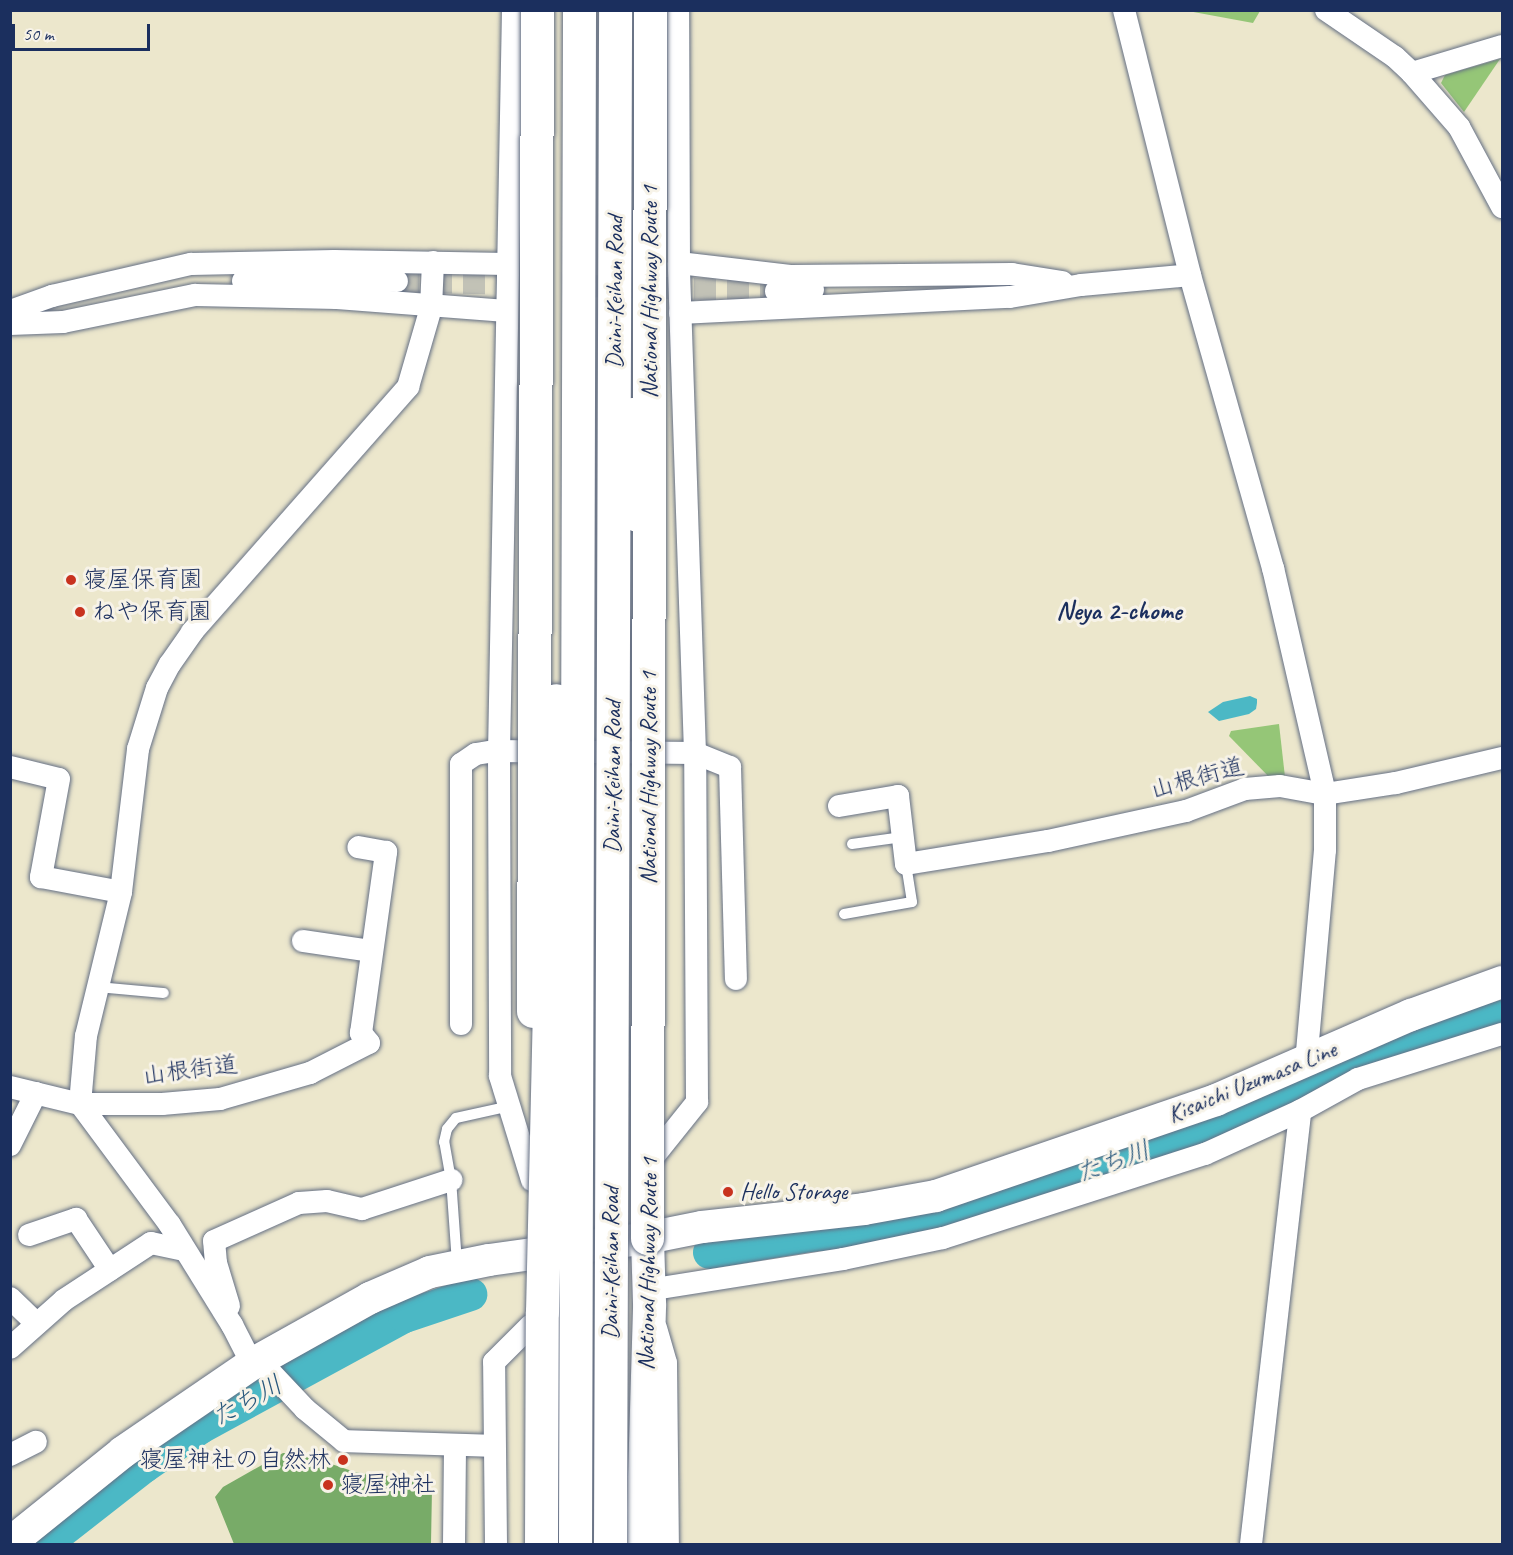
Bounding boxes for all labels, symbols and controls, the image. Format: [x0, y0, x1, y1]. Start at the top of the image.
scale bar [15, 12, 153, 50]
text: 50 m [23, 23, 54, 45]
street label: National Highway Route 1 [636, 186, 664, 398]
street label: Daini-Keihan Road [601, 216, 629, 368]
place label: 寝屋保育園 [83, 566, 203, 594]
marker: 寝屋保育園 [64, 573, 78, 587]
district label: Neya 2-chome [1056, 595, 1182, 627]
place label: ねや保育園 [92, 598, 212, 626]
marker: ねや保育園 [73, 605, 87, 619]
street label: National Highway Route 1 [635, 672, 663, 884]
street label: Daini-Keihan Road [599, 701, 627, 853]
street label: 山根街道 [1147, 752, 1247, 804]
street label: Kisaichi Uzumasa Line [1164, 1035, 1340, 1129]
street label: 山根街道 [141, 1050, 239, 1090]
water label: たち川 [1071, 1134, 1155, 1190]
street label: National Highway Route 1 [632, 1157, 664, 1371]
place label: Hello Storage [740, 1178, 847, 1206]
marker: Hello Storage [721, 1185, 735, 1199]
street label: Daini-Keihan Road [597, 1187, 625, 1339]
water label: たち川 [205, 1368, 289, 1434]
place label: 寝屋神社の自然林 [139, 1446, 331, 1474]
marker: 寝屋神社の自然林 [336, 1453, 350, 1467]
place label: 寝屋神社 [340, 1471, 436, 1499]
marker: 寝屋神社 [321, 1478, 335, 1492]

